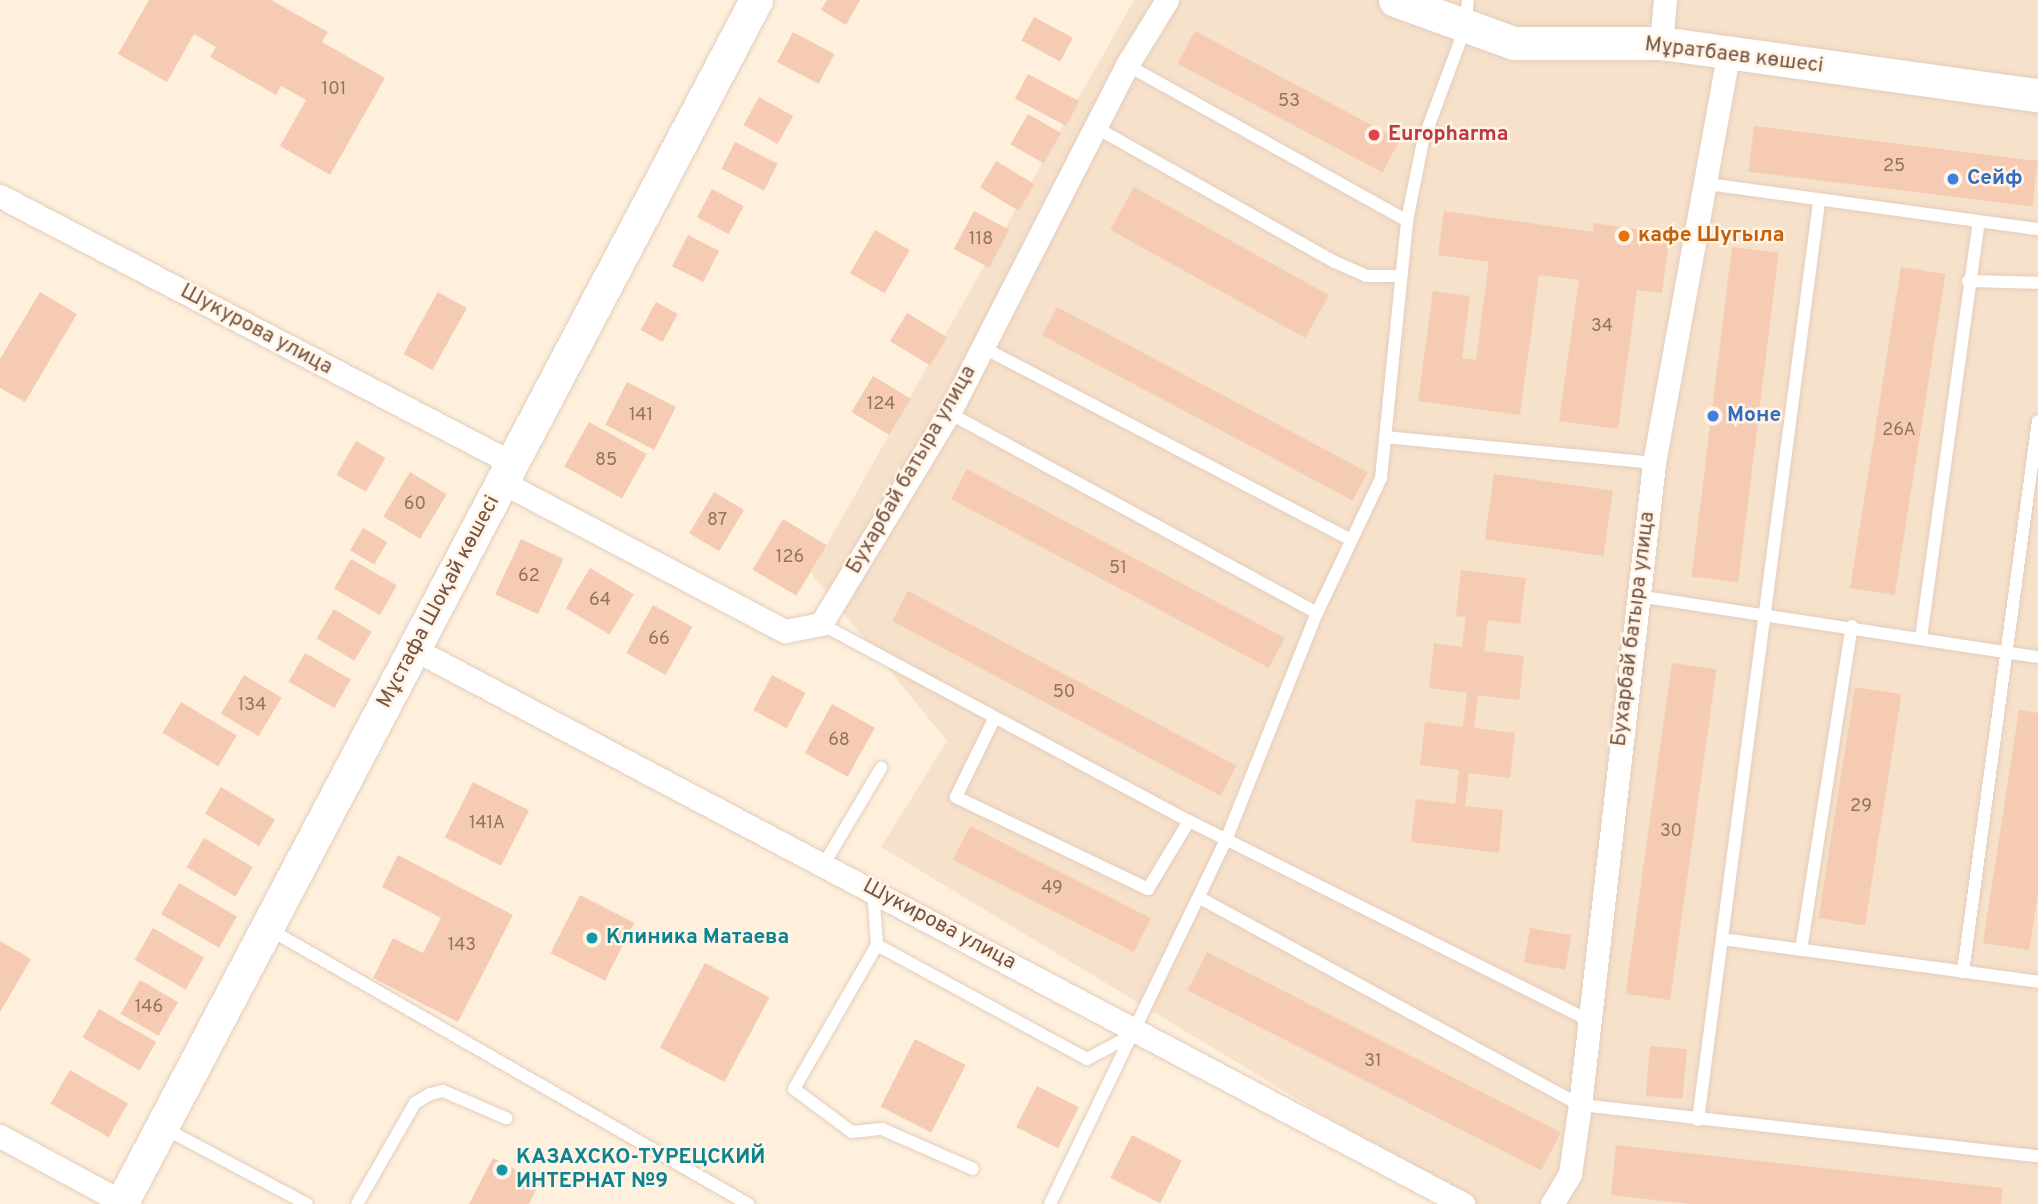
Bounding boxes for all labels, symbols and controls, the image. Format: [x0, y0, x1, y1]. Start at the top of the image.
street label: Мұратбаев көшесі [1643, 33, 1825, 79]
house number: 101 [322, 79, 346, 101]
house number: 53 [1278, 91, 1300, 113]
place label: Europharma [1388, 122, 1508, 148]
marker: Europharma [1366, 127, 1382, 143]
house number: 25 [1883, 156, 1905, 178]
place label: Сейф [1967, 166, 2023, 192]
marker: Сейф [1945, 171, 1961, 187]
place label: кафе Шугыла [1638, 223, 1784, 249]
marker: кафе Шугыла [1616, 228, 1632, 244]
house number: 118 [969, 229, 993, 251]
street label: Шукурова улица [176, 279, 336, 381]
house number: 34 [1591, 316, 1613, 338]
street label: Бухарбай батыра улица [842, 361, 982, 579]
house number: 124 [867, 394, 895, 416]
place label: Моне [1727, 403, 1781, 429]
house number: 141 [629, 405, 653, 427]
marker: Моне [1705, 408, 1721, 424]
house number: 26А [1882, 420, 1916, 442]
house number: 85 [595, 450, 617, 472]
street label: Мұстафа Шоқай көшесі [372, 491, 506, 713]
house number: 60 [404, 494, 426, 516]
house number: 87 [707, 510, 727, 532]
street label: Бухарбай батыра улица [1607, 510, 1661, 748]
house number: 126 [776, 547, 804, 569]
house number: 51 [1109, 558, 1127, 580]
house number: 62 [518, 566, 540, 588]
house number: 64 [589, 590, 611, 612]
house number: 66 [648, 629, 670, 651]
house number: 50 [1053, 682, 1075, 704]
house number: 134 [238, 695, 266, 717]
house number: 68 [828, 730, 850, 752]
house number: 29 [1850, 796, 1872, 818]
house number: 141А [469, 813, 505, 835]
house number: 30 [1660, 821, 1682, 843]
street label: Шукирова улица [858, 874, 1020, 976]
house number: 49 [1041, 878, 1063, 900]
place label: Клиника Матаева [606, 925, 789, 951]
marker: Клиника Матаева [584, 930, 600, 946]
house number: 143 [448, 935, 476, 957]
house number: 146 [135, 997, 163, 1019]
house number: 31 [1364, 1051, 1382, 1073]
place label: КАЗАХСКО-ТУРЕЦСКИЙ ИНТЕРНАТ №9 [516, 1145, 765, 1195]
marker: КАЗАХСКО-ТУРЕЦСКИЙ ИНТЕРНАТ №9 [494, 1162, 510, 1178]

